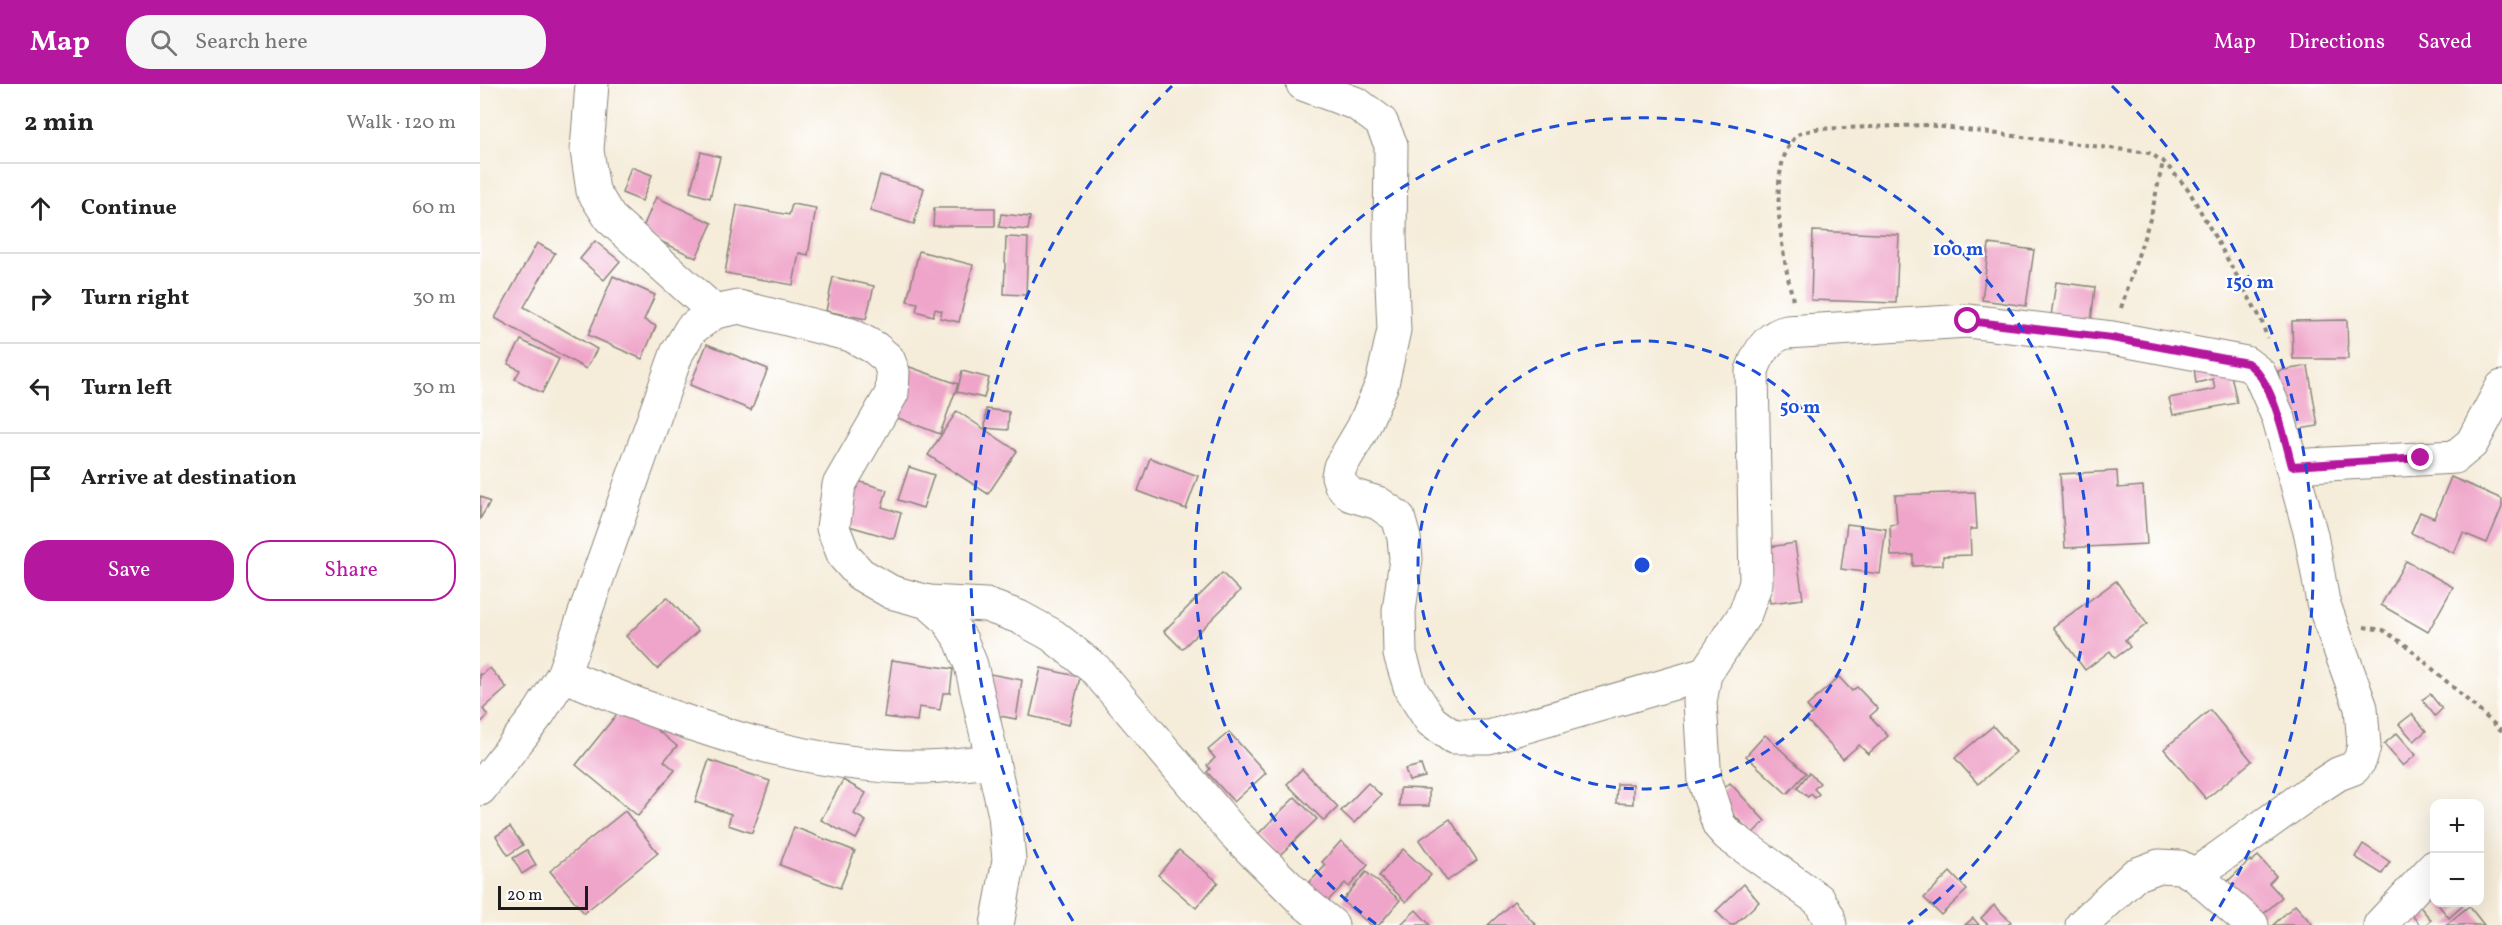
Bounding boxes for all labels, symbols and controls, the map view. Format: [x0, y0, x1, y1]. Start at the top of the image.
search box [126, 15, 546, 69]
text: Map [30, 23, 90, 62]
icon: search [147, 26, 180, 59]
text: Search here [195, 27, 308, 58]
text: Map [2214, 28, 2256, 57]
text: Directions [2289, 28, 2385, 57]
text: Saved [2418, 28, 2472, 57]
text: 2 min [24, 105, 94, 141]
text: Walk · 120 m [347, 109, 456, 137]
icon: ahead [24, 192, 57, 225]
text: Continue [81, 193, 177, 224]
text: 60 m [412, 194, 456, 222]
text: 100 m [1933, 238, 1983, 263]
text: 150 m [2226, 271, 2274, 296]
icon: right [24, 282, 57, 315]
text: Turn right [81, 283, 189, 314]
text: 30 m [412, 284, 456, 312]
route start [1954, 307, 1980, 333]
icon: left [24, 372, 57, 405]
text: Turn left [81, 373, 172, 404]
text: 30 m [412, 374, 456, 402]
text: 50 m [1780, 396, 1820, 421]
route end [2407, 444, 2433, 470]
icon: arrive [24, 462, 57, 495]
text: Arrive at destination [81, 463, 297, 494]
button: Save [24, 540, 234, 601]
button: Share [246, 540, 456, 601]
centre of rings [1632, 555, 1652, 575]
map controls [2430, 799, 2484, 907]
button: + [2430, 799, 2484, 853]
button: − [2430, 853, 2484, 907]
scale bar [498, 883, 588, 910]
text: 20 m [507, 885, 542, 907]

